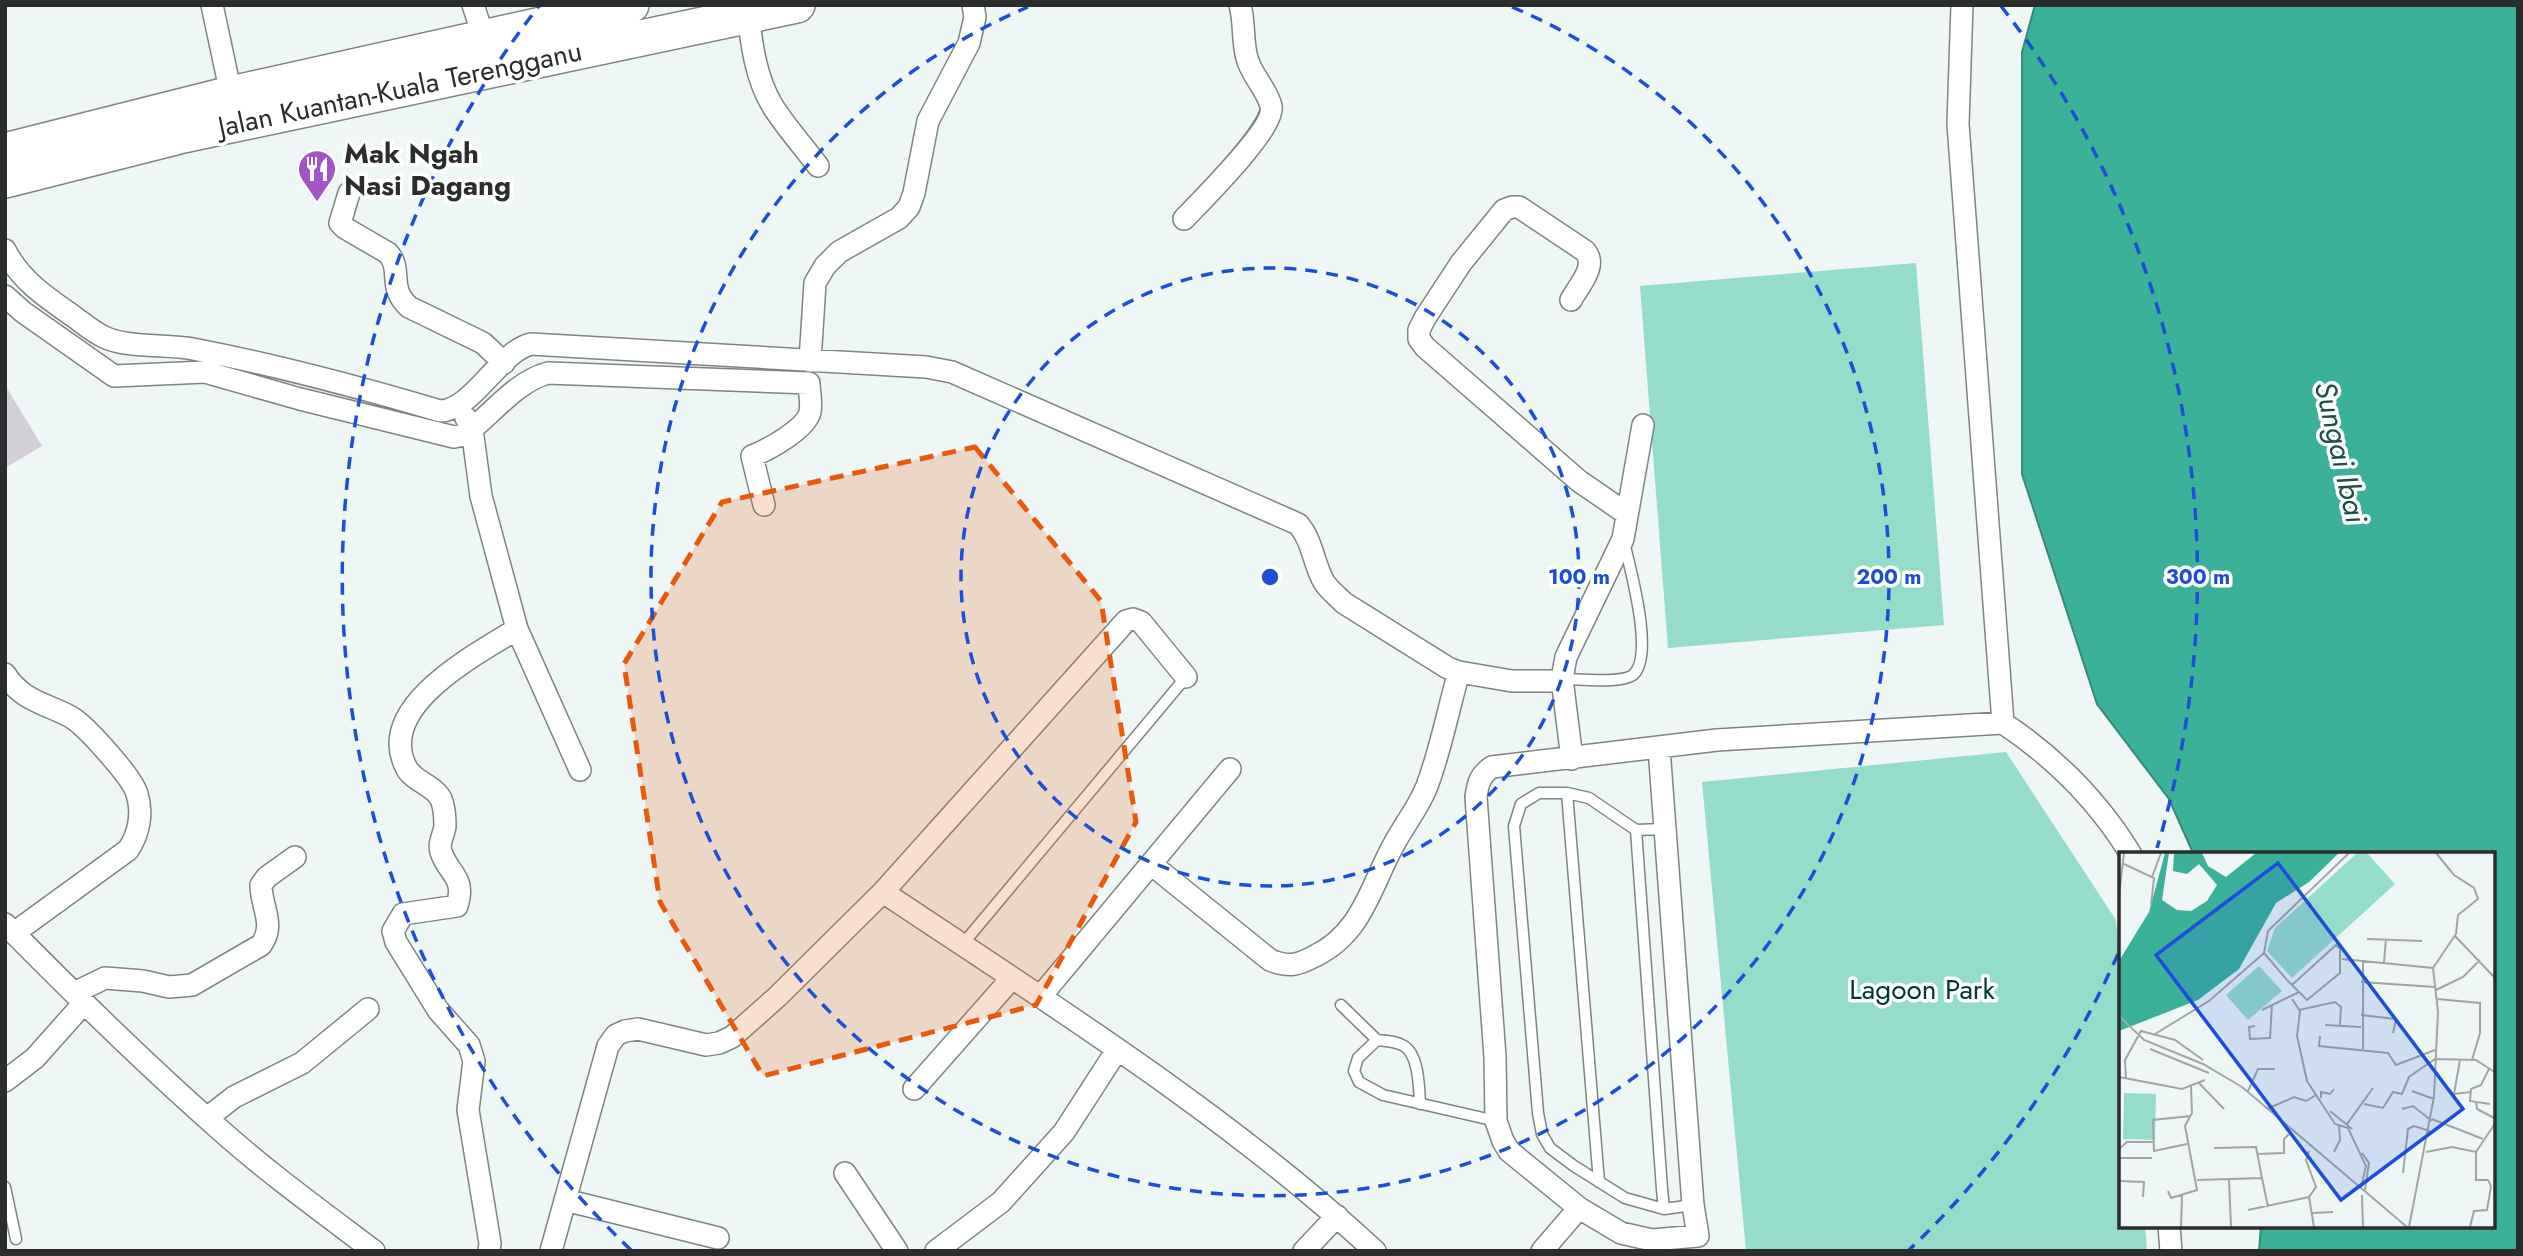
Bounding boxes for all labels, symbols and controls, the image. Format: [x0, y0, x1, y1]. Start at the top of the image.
street label: Jalan Kuantan-Kuala Terengganu [210, 30, 586, 148]
place label: Mak Ngah Nasi Dagang [344, 133, 511, 206]
restaurant icon: Mak Ngah Nasi Dagang [296, 148, 338, 203]
water label: Sungai Ibai [2304, 377, 2378, 527]
text: 100 m [1548, 562, 1610, 592]
text: 200 m [1856, 562, 1922, 592]
text: 300 m [2166, 562, 2230, 592]
centre of rings [1258, 565, 1282, 589]
inset map [2119, 852, 2495, 1228]
park label: Lagoon Park [1849, 969, 1995, 1010]

